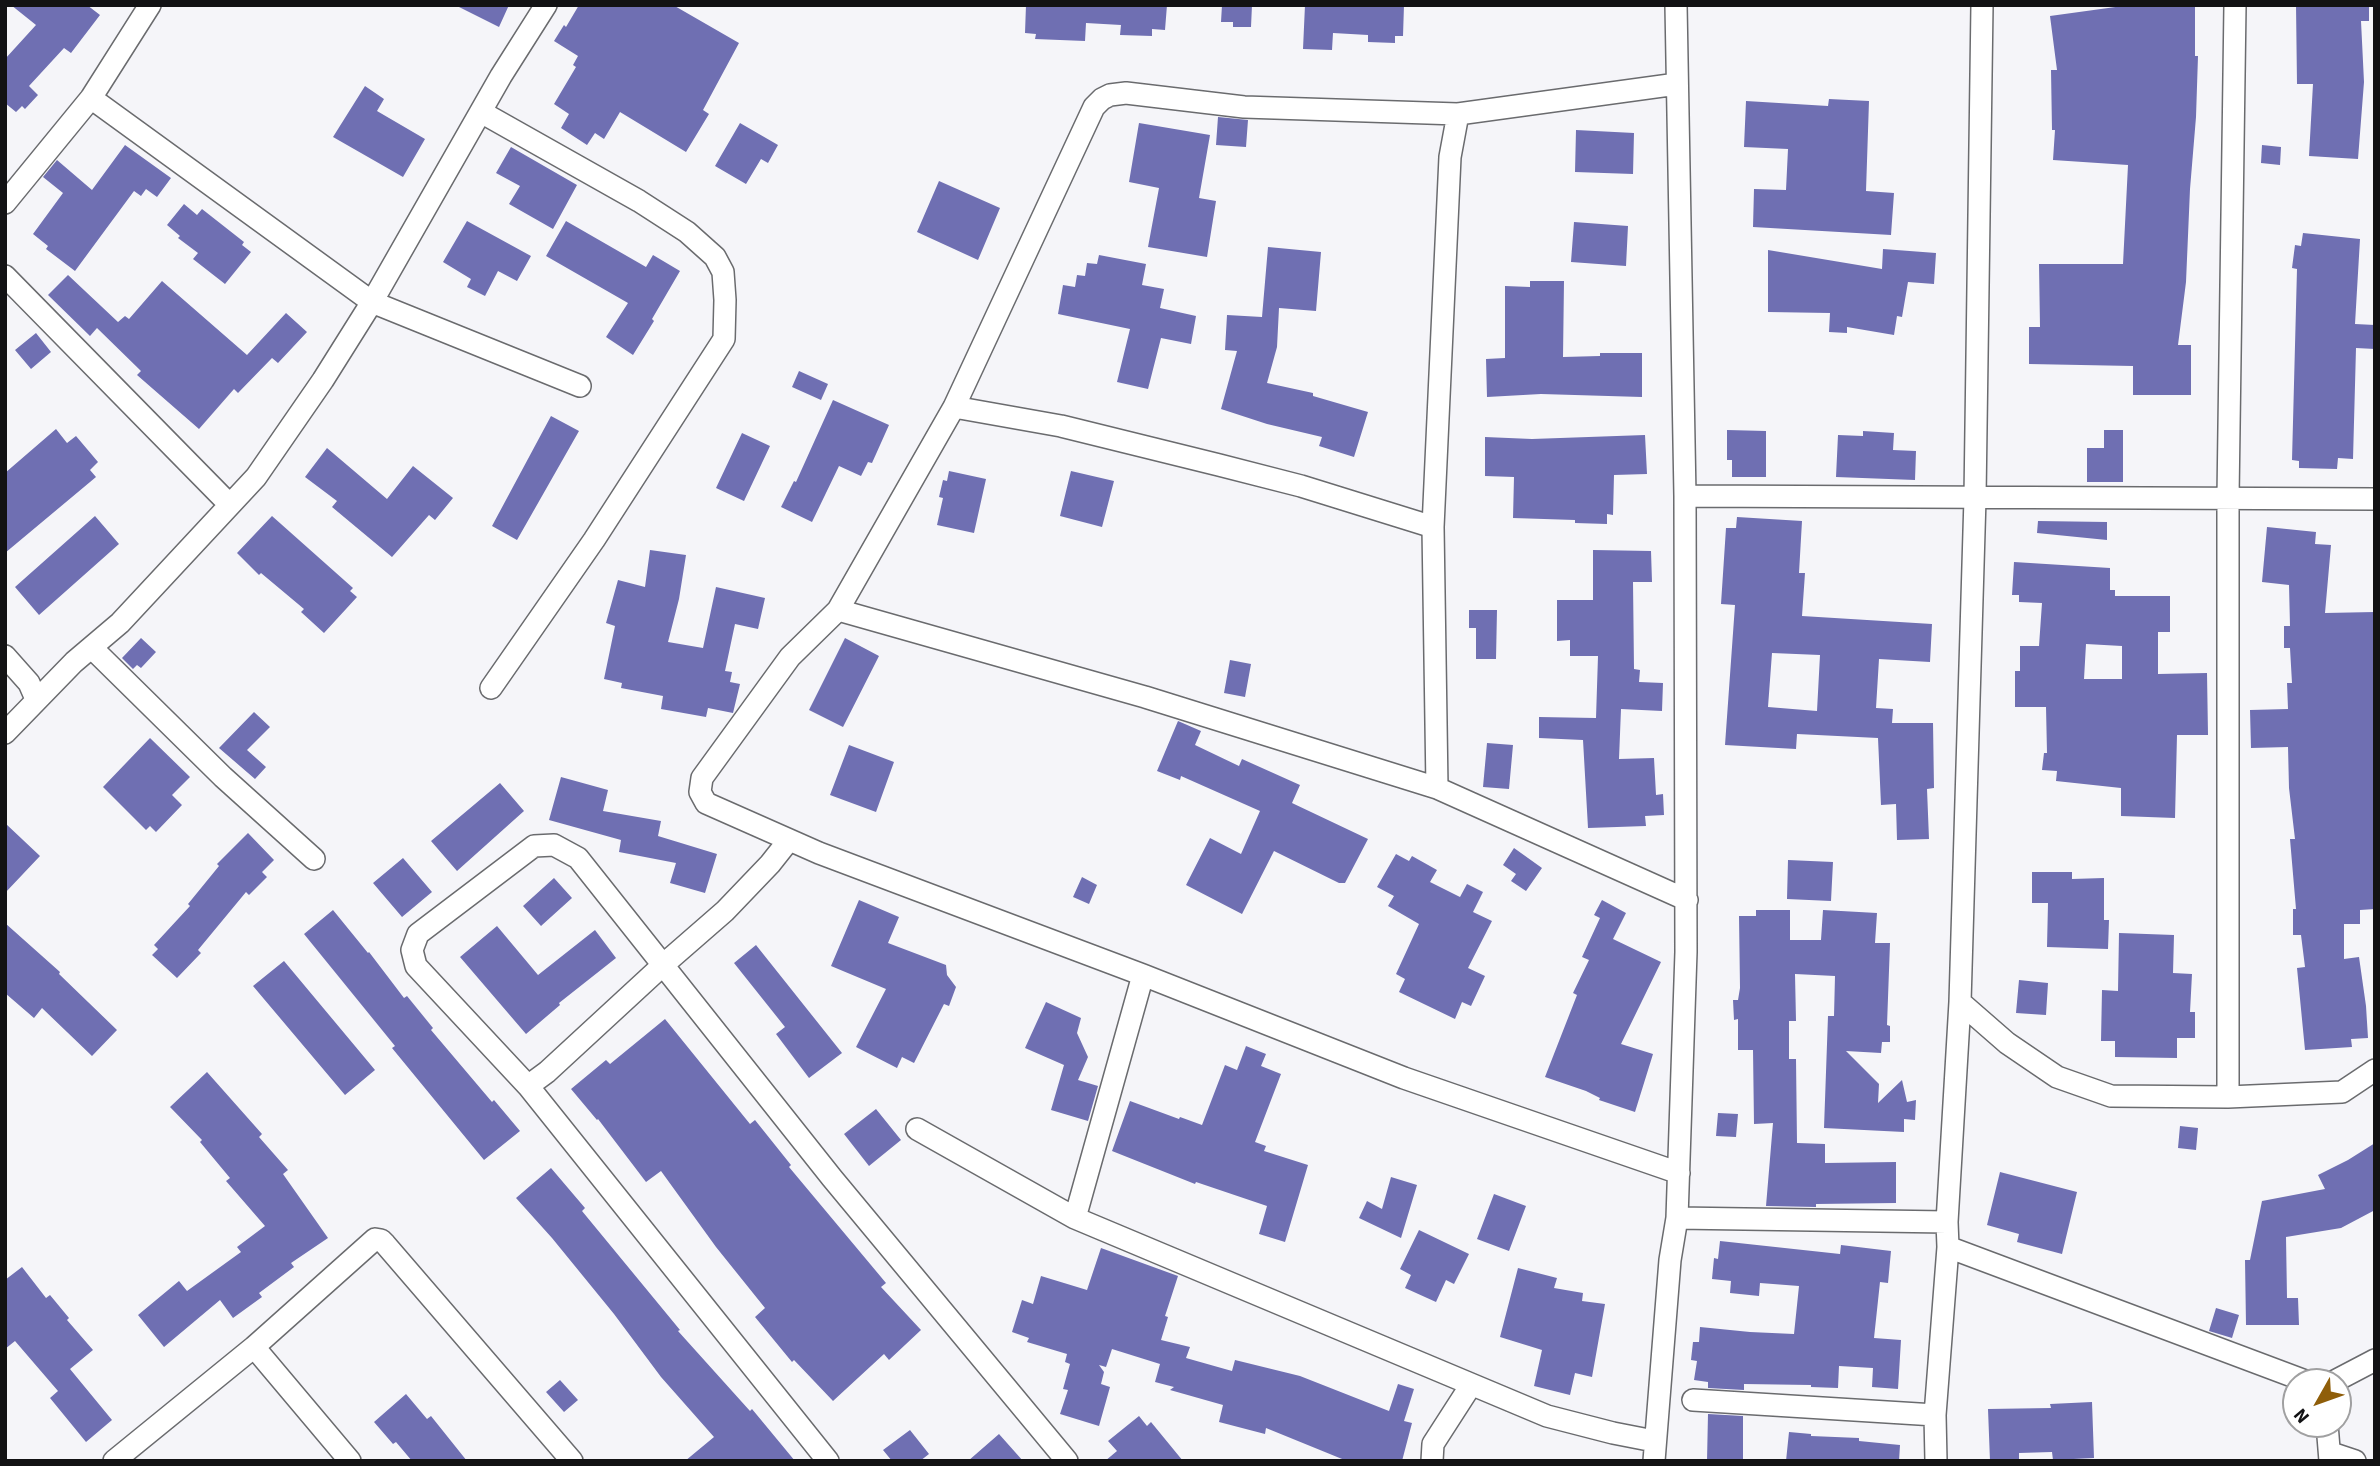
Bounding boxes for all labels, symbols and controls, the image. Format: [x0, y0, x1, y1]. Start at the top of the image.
north arrow [2282, 1368, 2352, 1438]
text: N [2288, 1402, 2316, 1429]

